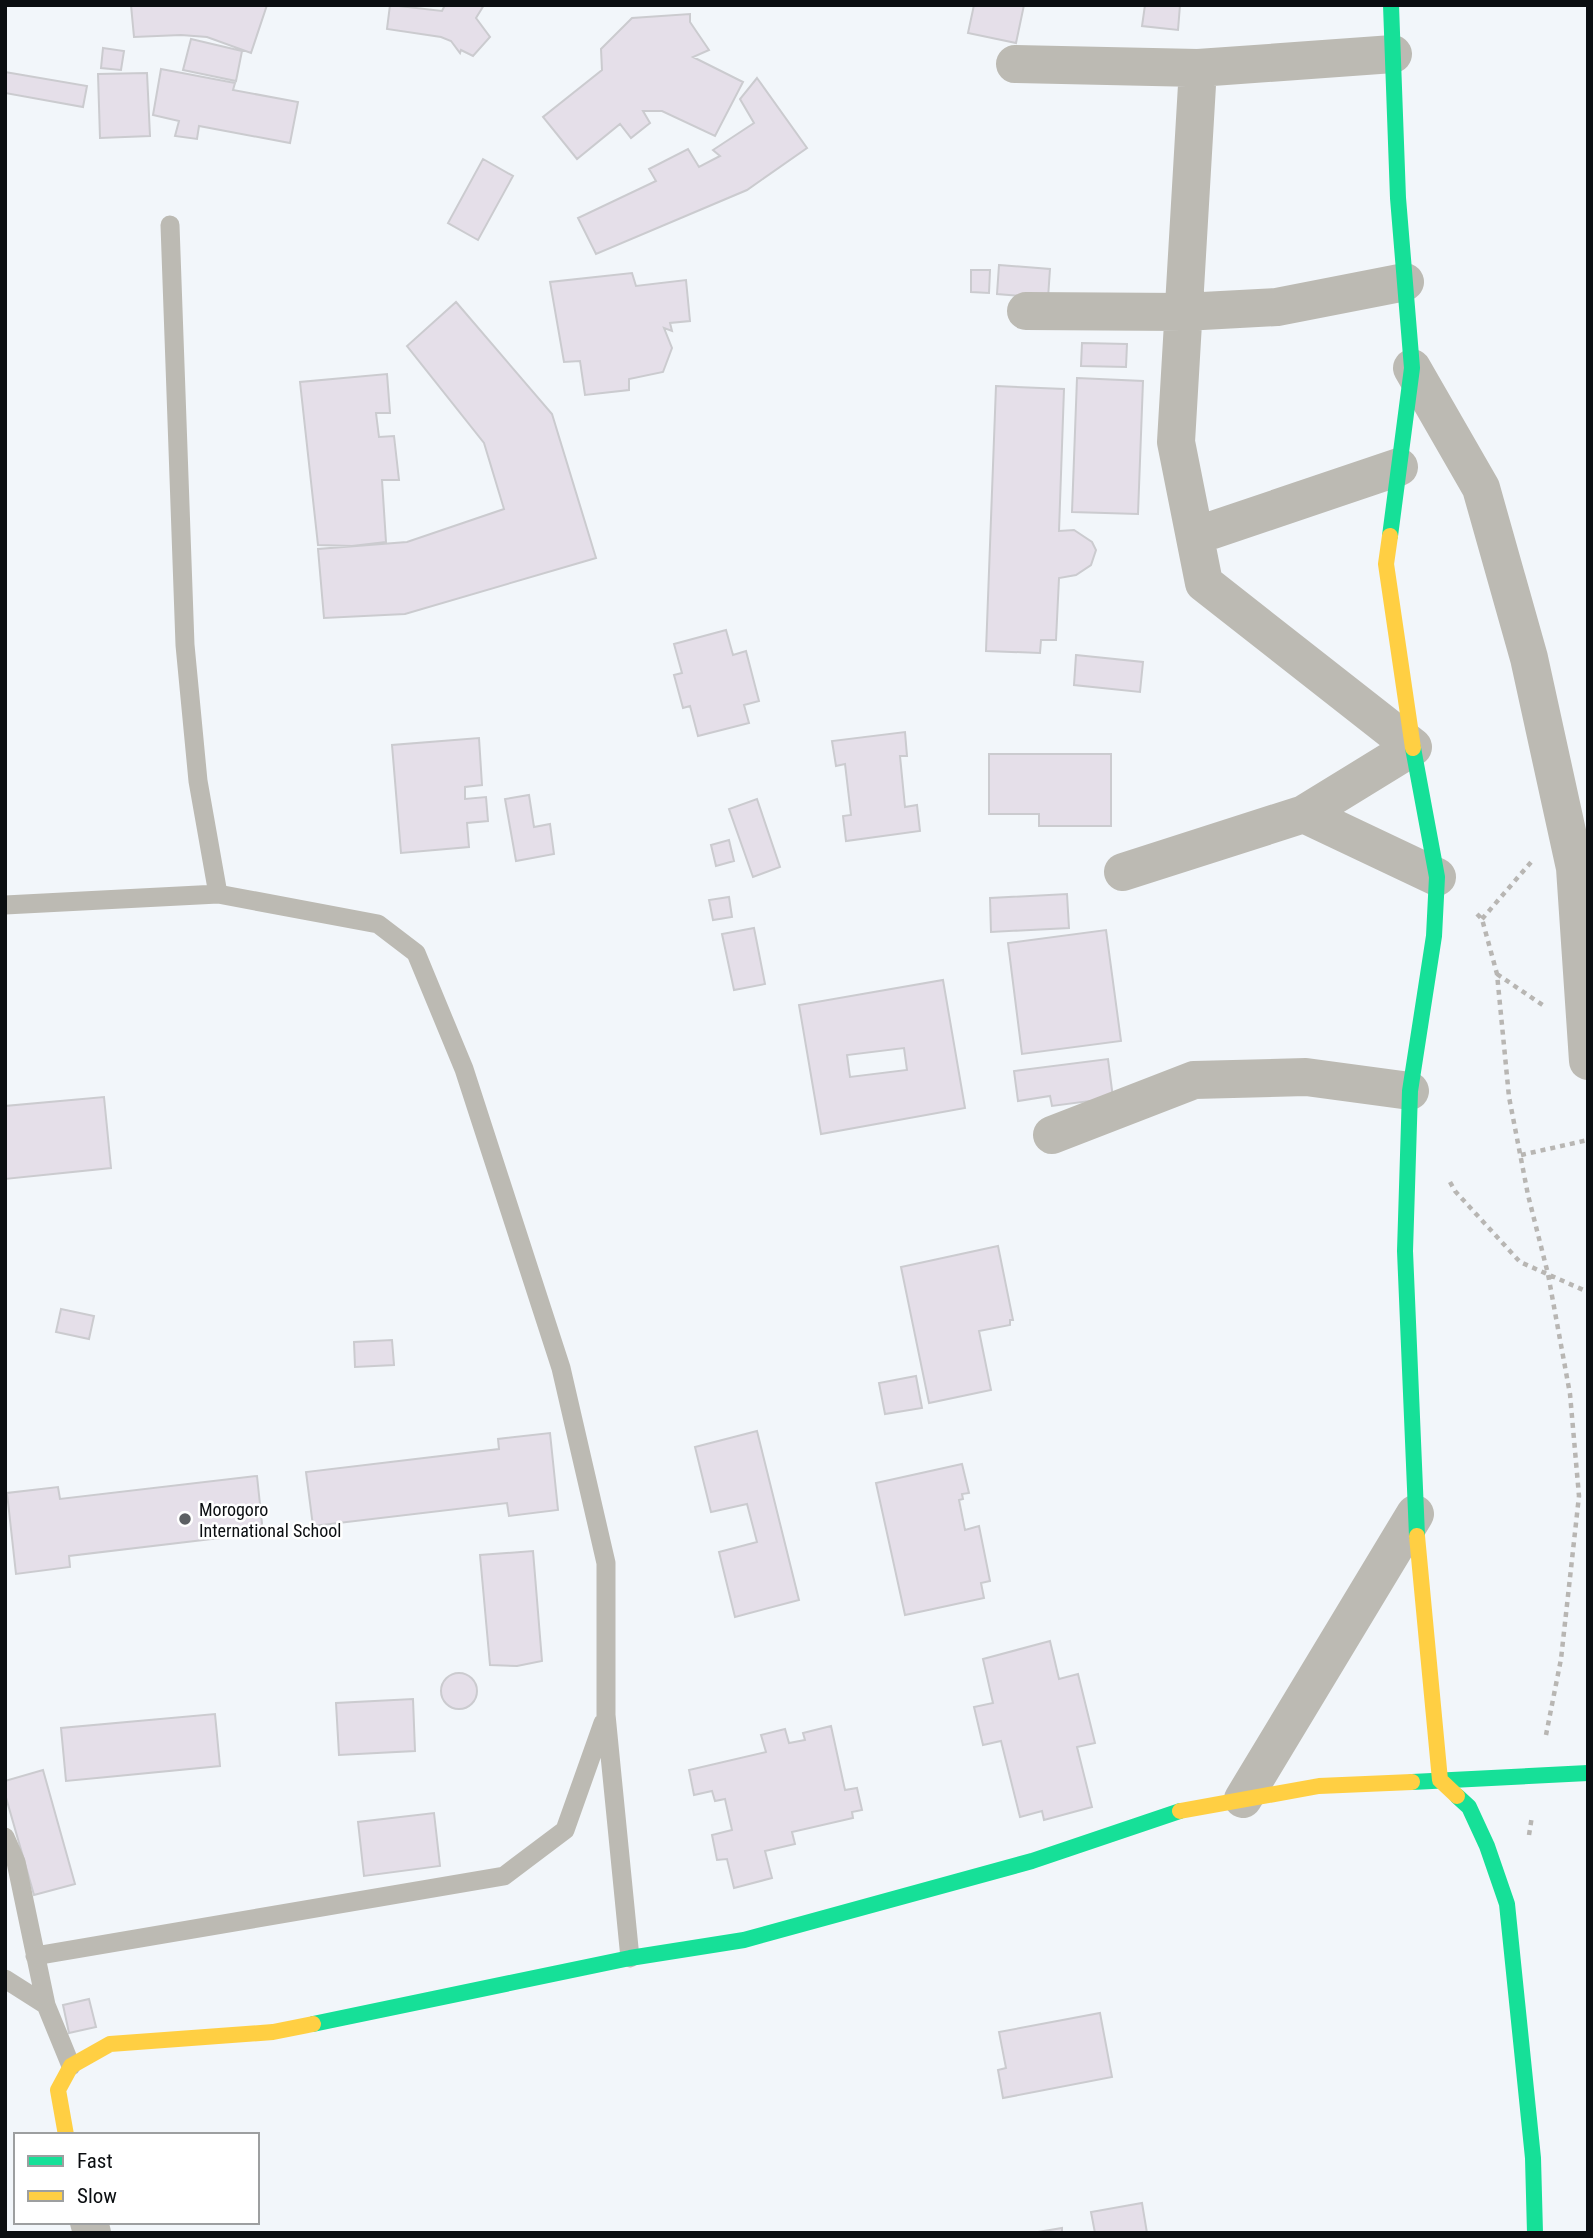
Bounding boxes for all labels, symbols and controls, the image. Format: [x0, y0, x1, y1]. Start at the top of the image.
place label: Morogoro International School [199, 1499, 341, 1541]
marker: Morogoro International School [177, 1511, 193, 1527]
legend [14, 2133, 259, 2224]
text: Fast [77, 2149, 113, 2173]
text: Slow [77, 2184, 117, 2208]

